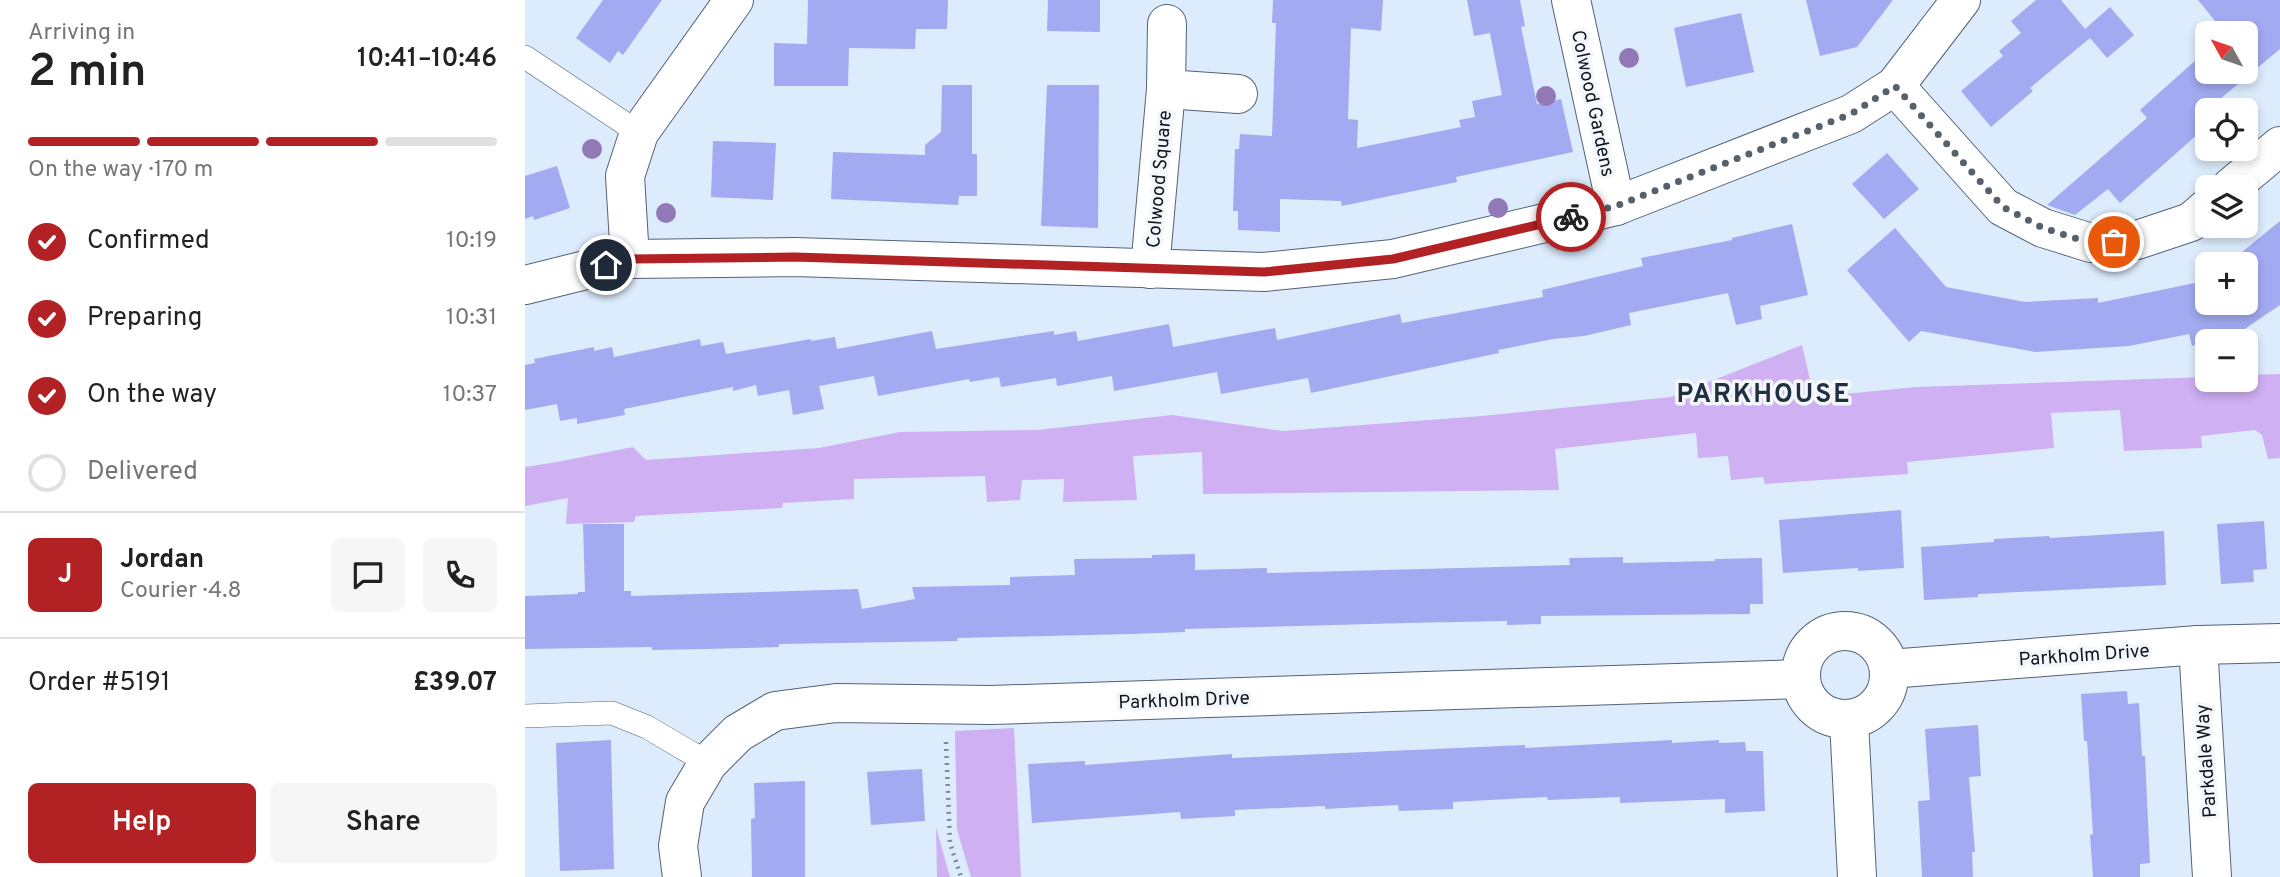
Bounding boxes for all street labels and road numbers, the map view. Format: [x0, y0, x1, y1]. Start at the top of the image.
street label: Colwood Gardens [1565, 28, 1619, 179]
street label: Colwood Square [1142, 109, 1178, 249]
street label: Parkholm Drive [2018, 639, 2150, 673]
street label: Parkholm Drive [1118, 687, 1250, 715]
street label: Parkdale Way [2191, 703, 2223, 819]

